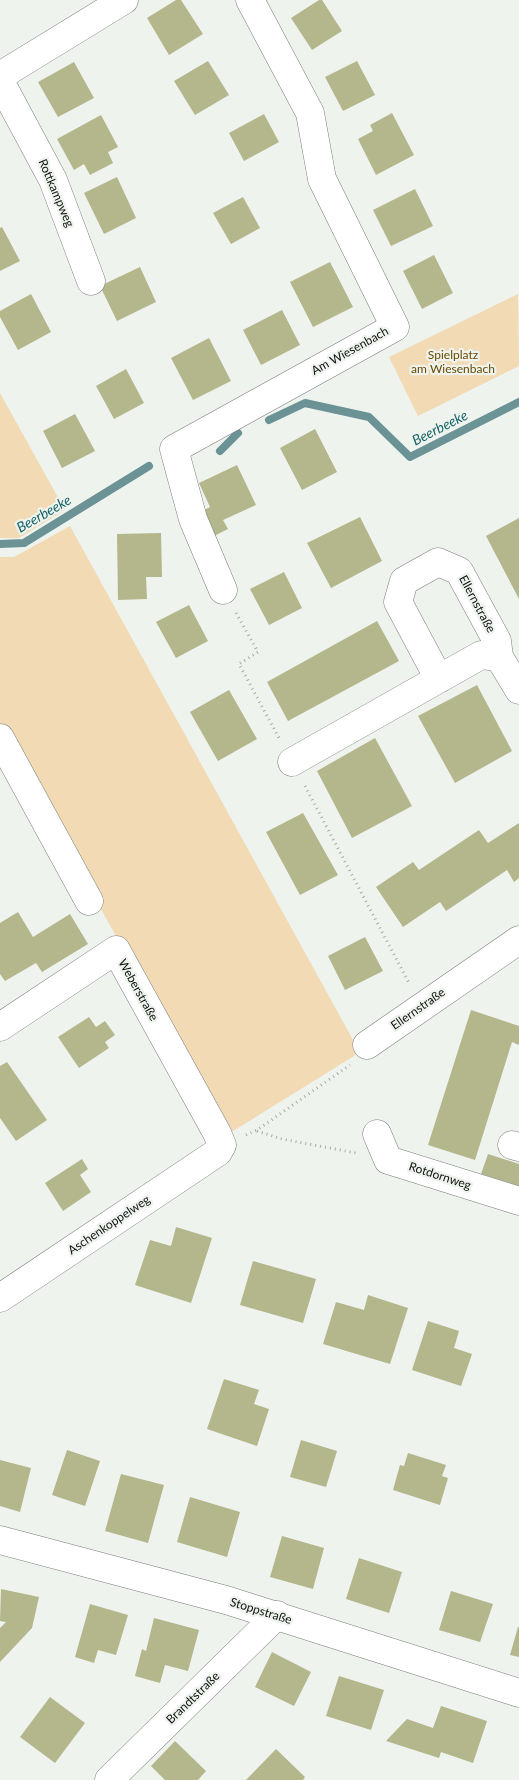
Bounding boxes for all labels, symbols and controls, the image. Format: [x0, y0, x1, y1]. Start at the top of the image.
street label: Rottkampweg [35, 157, 77, 229]
street label: Am Wiesenbach [309, 324, 391, 378]
park label: Spielplatz am Wiesenbach [411, 348, 495, 376]
water label: Beerbeeke [409, 407, 471, 449]
water label: Beerbeeke [14, 492, 74, 536]
street label: Ellernstraße [456, 573, 498, 635]
street label: Weberstraße [115, 957, 161, 1023]
street label: Ellernstraße [388, 985, 448, 1033]
street label: Rotdornweg [407, 1159, 473, 1193]
street label: Aschenkoppelweg [65, 1192, 153, 1258]
street label: Stoppstraße [228, 1595, 294, 1627]
street label: Brandtstraße [163, 1669, 223, 1727]

